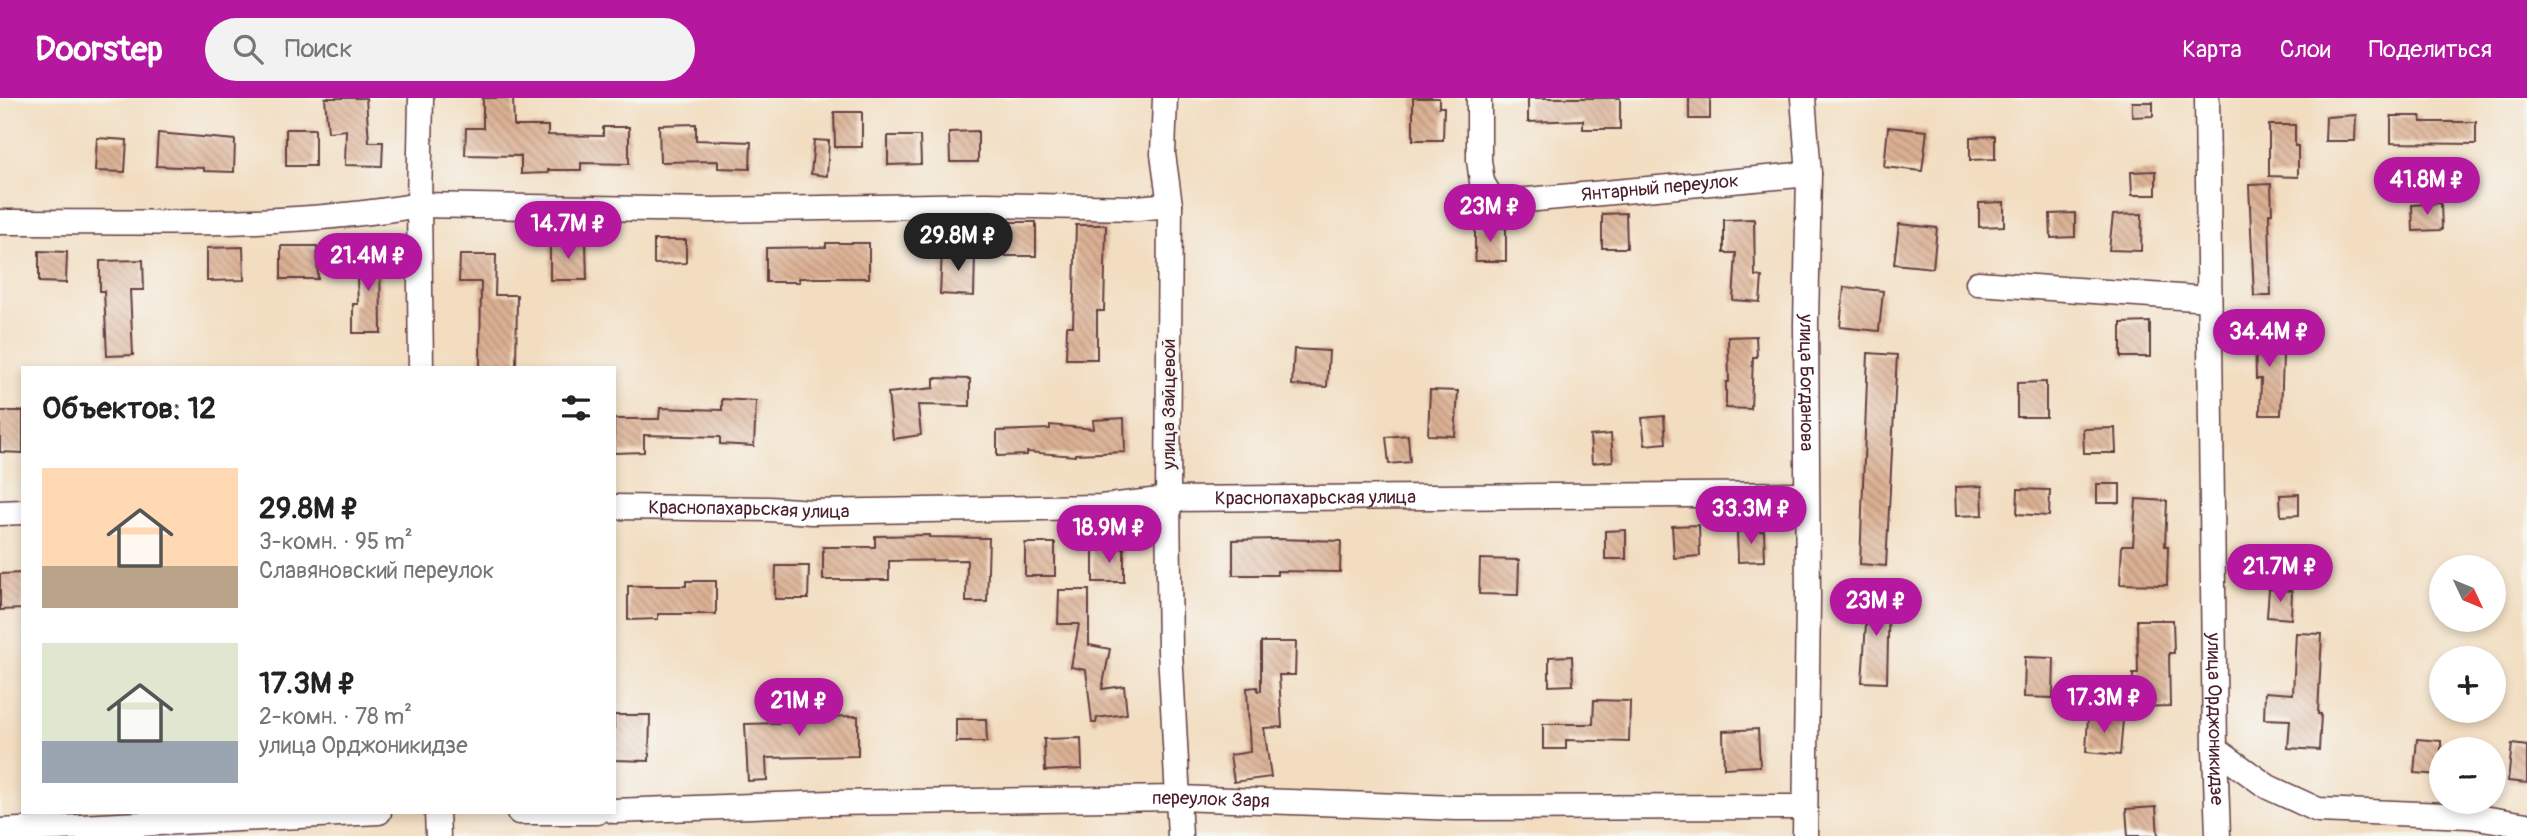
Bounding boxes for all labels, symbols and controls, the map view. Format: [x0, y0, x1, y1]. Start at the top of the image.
search box [205, 18, 695, 81]
text: Doorstep [35, 29, 163, 70]
icon: search [229, 30, 267, 68]
text: Поиск [285, 33, 353, 65]
text: Карта [2182, 35, 2242, 64]
text: Слои [2280, 35, 2331, 64]
text: Поделиться [2369, 35, 2492, 64]
pin: 41.8M ₽ [2362, 158, 2492, 217]
text: 41.8M ₽ [2390, 165, 2464, 194]
street label: Янтарный переулок [1580, 169, 1740, 207]
pin: 23M ₽ [1441, 184, 1539, 244]
text: 23M ₽ [1460, 192, 1520, 221]
pin: 14.7M ₽ [503, 202, 633, 261]
text: 14.7M ₽ [531, 209, 605, 238]
pin: 29.8M ₽ [893, 214, 1023, 273]
text: 29.8M ₽ [920, 221, 996, 250]
pin: 21.4M ₽ [303, 234, 433, 293]
text: 21.4M ₽ [330, 241, 406, 270]
pin: 34.4M ₽ [2204, 310, 2334, 369]
street label: улица Богданова [1794, 313, 1819, 451]
text: 34.4M ₽ [2229, 317, 2309, 346]
street label: улица Зайцевой [1157, 339, 1181, 470]
icon: filters [557, 389, 595, 427]
text: Объектов: 12 [42, 390, 216, 427]
street label: Краснопахарьская улица [1215, 485, 1416, 511]
pin: 33.3M ₽ [1686, 486, 1816, 546]
text: 29.8M ₽ [259, 490, 359, 527]
text: 33.3M ₽ [1712, 494, 1790, 523]
street label: Краснопахарьская улица [648, 495, 850, 524]
icon: home [98, 496, 182, 580]
pin: 18.9M ₽ [1044, 505, 1174, 565]
text: 18.9M ₽ [1073, 513, 1145, 542]
text: 3-комн. · 95 m² [259, 527, 413, 556]
pin: 21.7M ₽ [2215, 545, 2345, 604]
text: 21.7M ₽ [2243, 552, 2317, 581]
north arrow [2429, 555, 2506, 632]
map controls [2429, 555, 2506, 814]
text: Славяновский переулок [259, 556, 494, 585]
pin: 23M ₽ [1827, 578, 1925, 638]
text: 23M ₽ [1846, 586, 1906, 615]
street label: улица Орджоникидзе [2202, 632, 2229, 806]
button: + [2429, 646, 2506, 723]
text: 17.3M ₽ [259, 665, 356, 702]
icon: home [98, 671, 182, 755]
pin: 17.3M ₽ [2039, 676, 2169, 735]
pin: 21M ₽ [750, 678, 848, 738]
text: 17.3M ₽ [2067, 683, 2141, 712]
text: 21M ₽ [770, 686, 828, 715]
text: 2-комн. · 78 m² [259, 702, 412, 731]
text: улица Орджоникидзе [259, 731, 468, 760]
button: − [2429, 737, 2506, 814]
street label: переулок Заря [1152, 786, 1270, 813]

